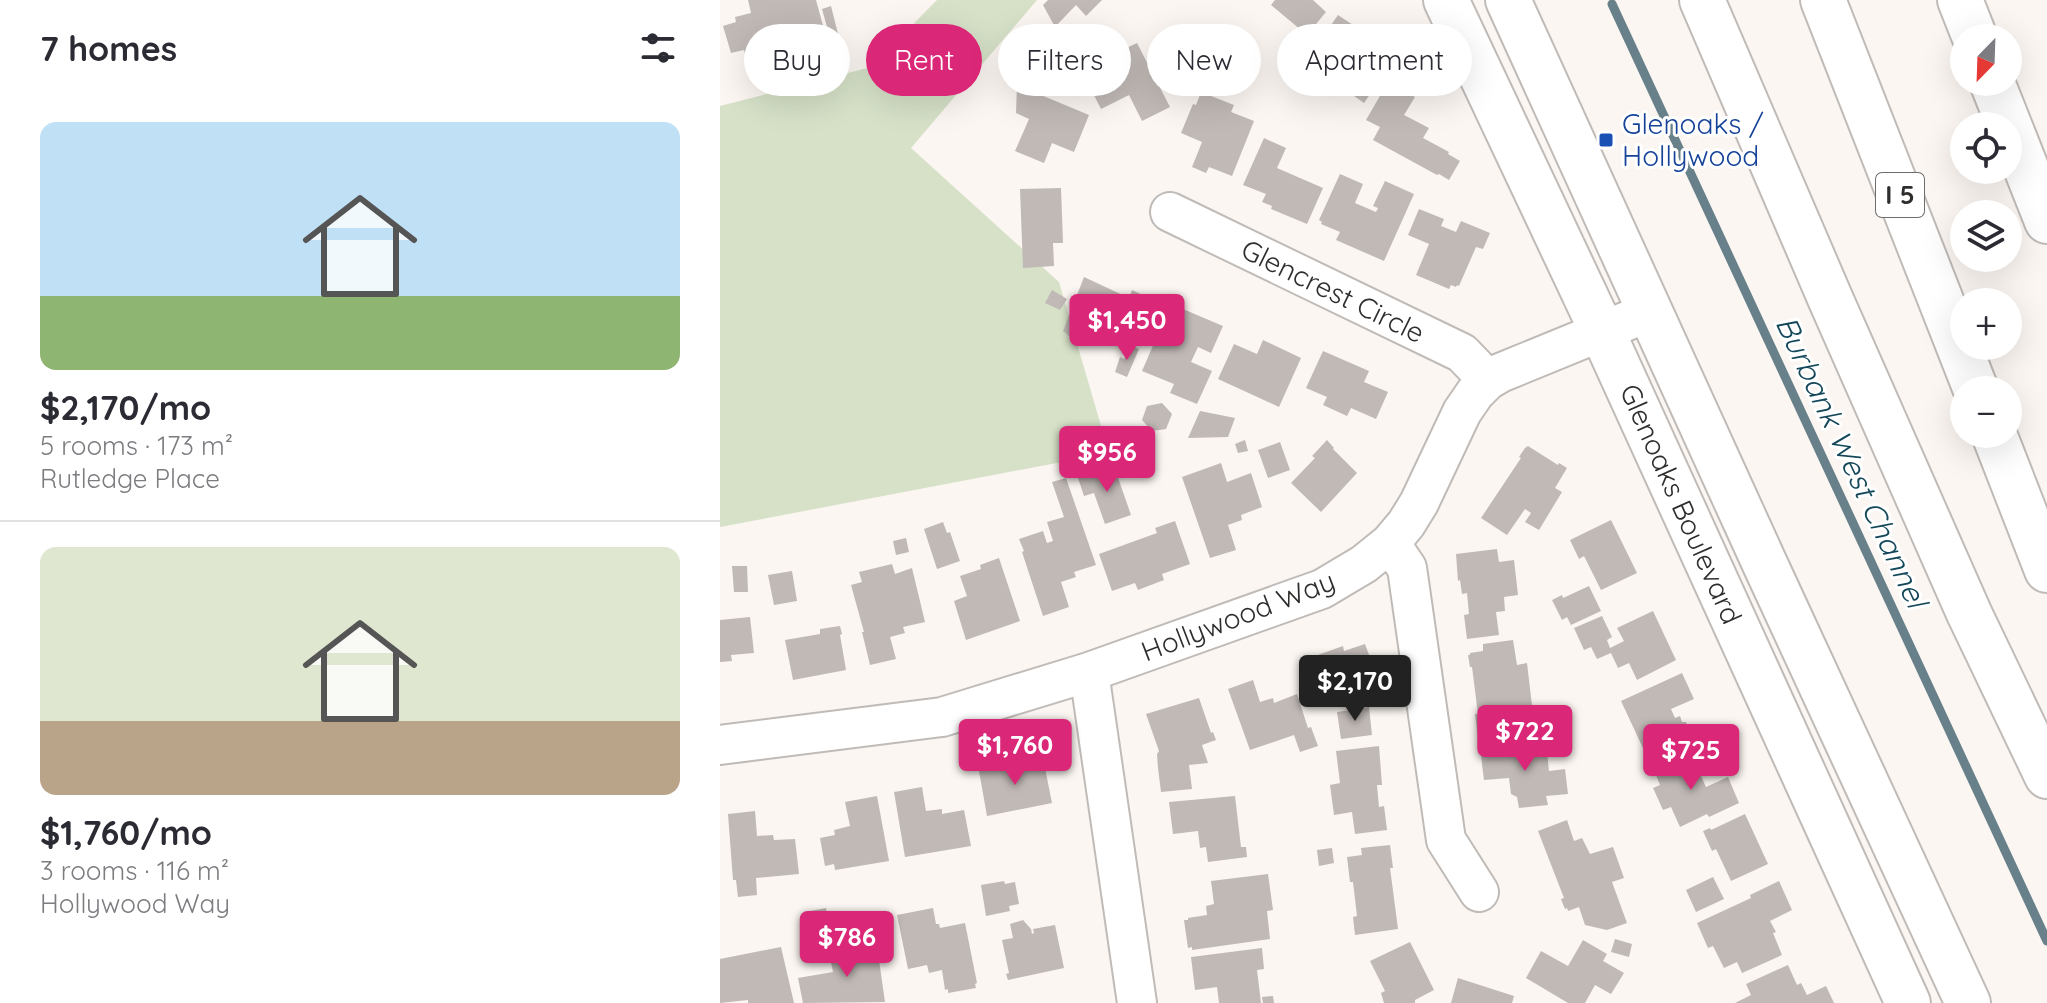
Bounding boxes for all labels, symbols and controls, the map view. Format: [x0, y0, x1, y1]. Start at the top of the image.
chip: Buy [744, 24, 850, 96]
chip: Rent [866, 24, 982, 96]
chip: Filters [998, 24, 1131, 96]
chip: New [1147, 24, 1261, 96]
chip: Apartment [1277, 24, 1472, 96]
north arrow [1950, 24, 2022, 96]
map controls [1950, 24, 2022, 448]
icon: filters [636, 26, 680, 70]
text: 7 homes [40, 27, 177, 70]
place label: Glenoaks / Hollywood [1622, 106, 1764, 173]
button: locate [1950, 112, 2022, 184]
marker: Glenoaks / Hollywood [1597, 131, 1615, 149]
road number: I 5 [1876, 173, 1924, 217]
icon: home [288, 174, 432, 318]
button: layers [1950, 200, 2022, 272]
street label: Glencrest Circle [1236, 231, 1430, 350]
button: + [1950, 288, 2022, 360]
pin: $1,450 [1062, 294, 1192, 362]
text: $1,450 [1087, 303, 1167, 336]
water label: Burbank West Channel [1768, 310, 1937, 616]
button: − [1950, 376, 2022, 448]
street label: Glenoaks Boulevard [1613, 378, 1750, 629]
text: $2,170/mo [40, 386, 211, 429]
pin: $956 [1060, 426, 1154, 494]
text: 5 rooms · 173 m² [40, 429, 233, 462]
text: $956 [1077, 435, 1137, 468]
text: Rutledge Place [40, 462, 220, 495]
street label: Hollywood Way [1136, 563, 1340, 669]
icon: home [288, 599, 432, 743]
pin: $2,170 [1290, 655, 1420, 723]
text: $2,170 [1317, 664, 1393, 697]
pin: $722 [1478, 705, 1572, 773]
text: $722 [1495, 714, 1555, 747]
pin: $1,760 [950, 719, 1080, 787]
pin: $725 [1644, 724, 1738, 792]
text: $1,760 [977, 728, 1053, 761]
text: $725 [1661, 733, 1721, 766]
text: $1,760/mo [40, 811, 212, 854]
text: 3 rooms · 116 m² [40, 854, 229, 887]
text: Hollywood Way [40, 887, 230, 920]
pin: $786 [800, 911, 894, 979]
text: $786 [818, 920, 876, 953]

